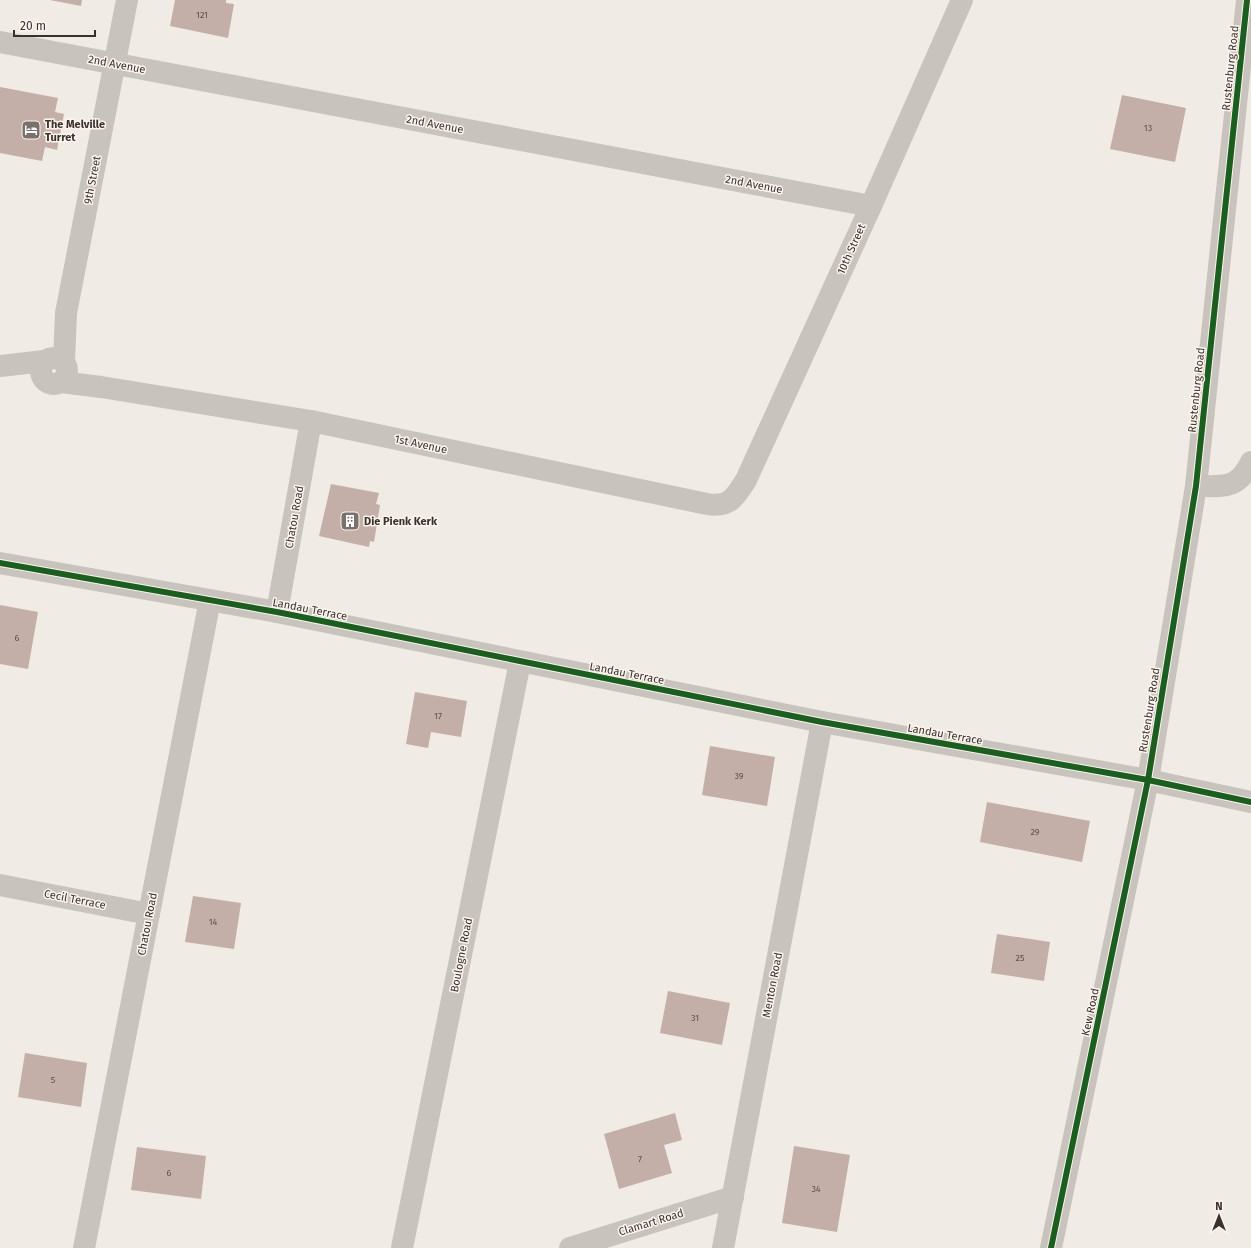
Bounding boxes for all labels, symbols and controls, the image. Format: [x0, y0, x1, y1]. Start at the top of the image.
house number: 121 [196, 10, 208, 20]
scale bar [14, 12, 95, 38]
text: 20 m [20, 19, 46, 33]
street label: Rustenburg Road [1220, 25, 1241, 111]
street label: 2nd Avenue [87, 53, 147, 76]
street label: 2nd Avenue [405, 113, 465, 136]
place label: The Melville Turret [45, 118, 105, 144]
hotel icon: The Melville Turret [20, 119, 42, 141]
house number: 13 [1144, 123, 1152, 133]
street label: 9th Street [81, 155, 104, 205]
street label: 2nd Avenue [724, 173, 784, 196]
street label: 10th Street [835, 222, 868, 277]
street label: Rustenburg Road [1186, 347, 1207, 433]
street label: 1st Avenue [393, 433, 448, 456]
street label: Chatou Road [283, 485, 306, 549]
building icon: Die Pienk Kerk [339, 510, 361, 532]
place label: Die Pienk Kerk [364, 515, 438, 528]
street label: Landau Terrace [271, 596, 348, 623]
house number: 6 [15, 633, 20, 643]
street label: Landau Terrace [588, 660, 665, 687]
street label: Rustenburg Road [1136, 667, 1163, 753]
house number: 17 [434, 711, 442, 721]
street label: Landau Terrace [906, 722, 983, 747]
house number: 39 [734, 771, 744, 781]
house number: 29 [1030, 827, 1040, 837]
street label: Cecil Terrace [43, 887, 107, 912]
street label: Chatou Road [135, 892, 160, 956]
house number: 14 [209, 917, 218, 927]
street label: Boulogne Road [448, 917, 475, 993]
street label: Menton Road [760, 951, 785, 1019]
house number: 25 [1016, 953, 1025, 963]
street label: Kew Road [1079, 987, 1102, 1037]
house number: 31 [691, 1013, 699, 1023]
house number: 5 [51, 1075, 56, 1085]
house number: 7 [638, 1154, 642, 1164]
house number: 6 [167, 1168, 172, 1178]
house number: 34 [811, 1184, 821, 1194]
north arrow [1199, 1196, 1239, 1236]
text: N [1215, 1200, 1223, 1213]
street label: Clamart Road [617, 1206, 685, 1239]

